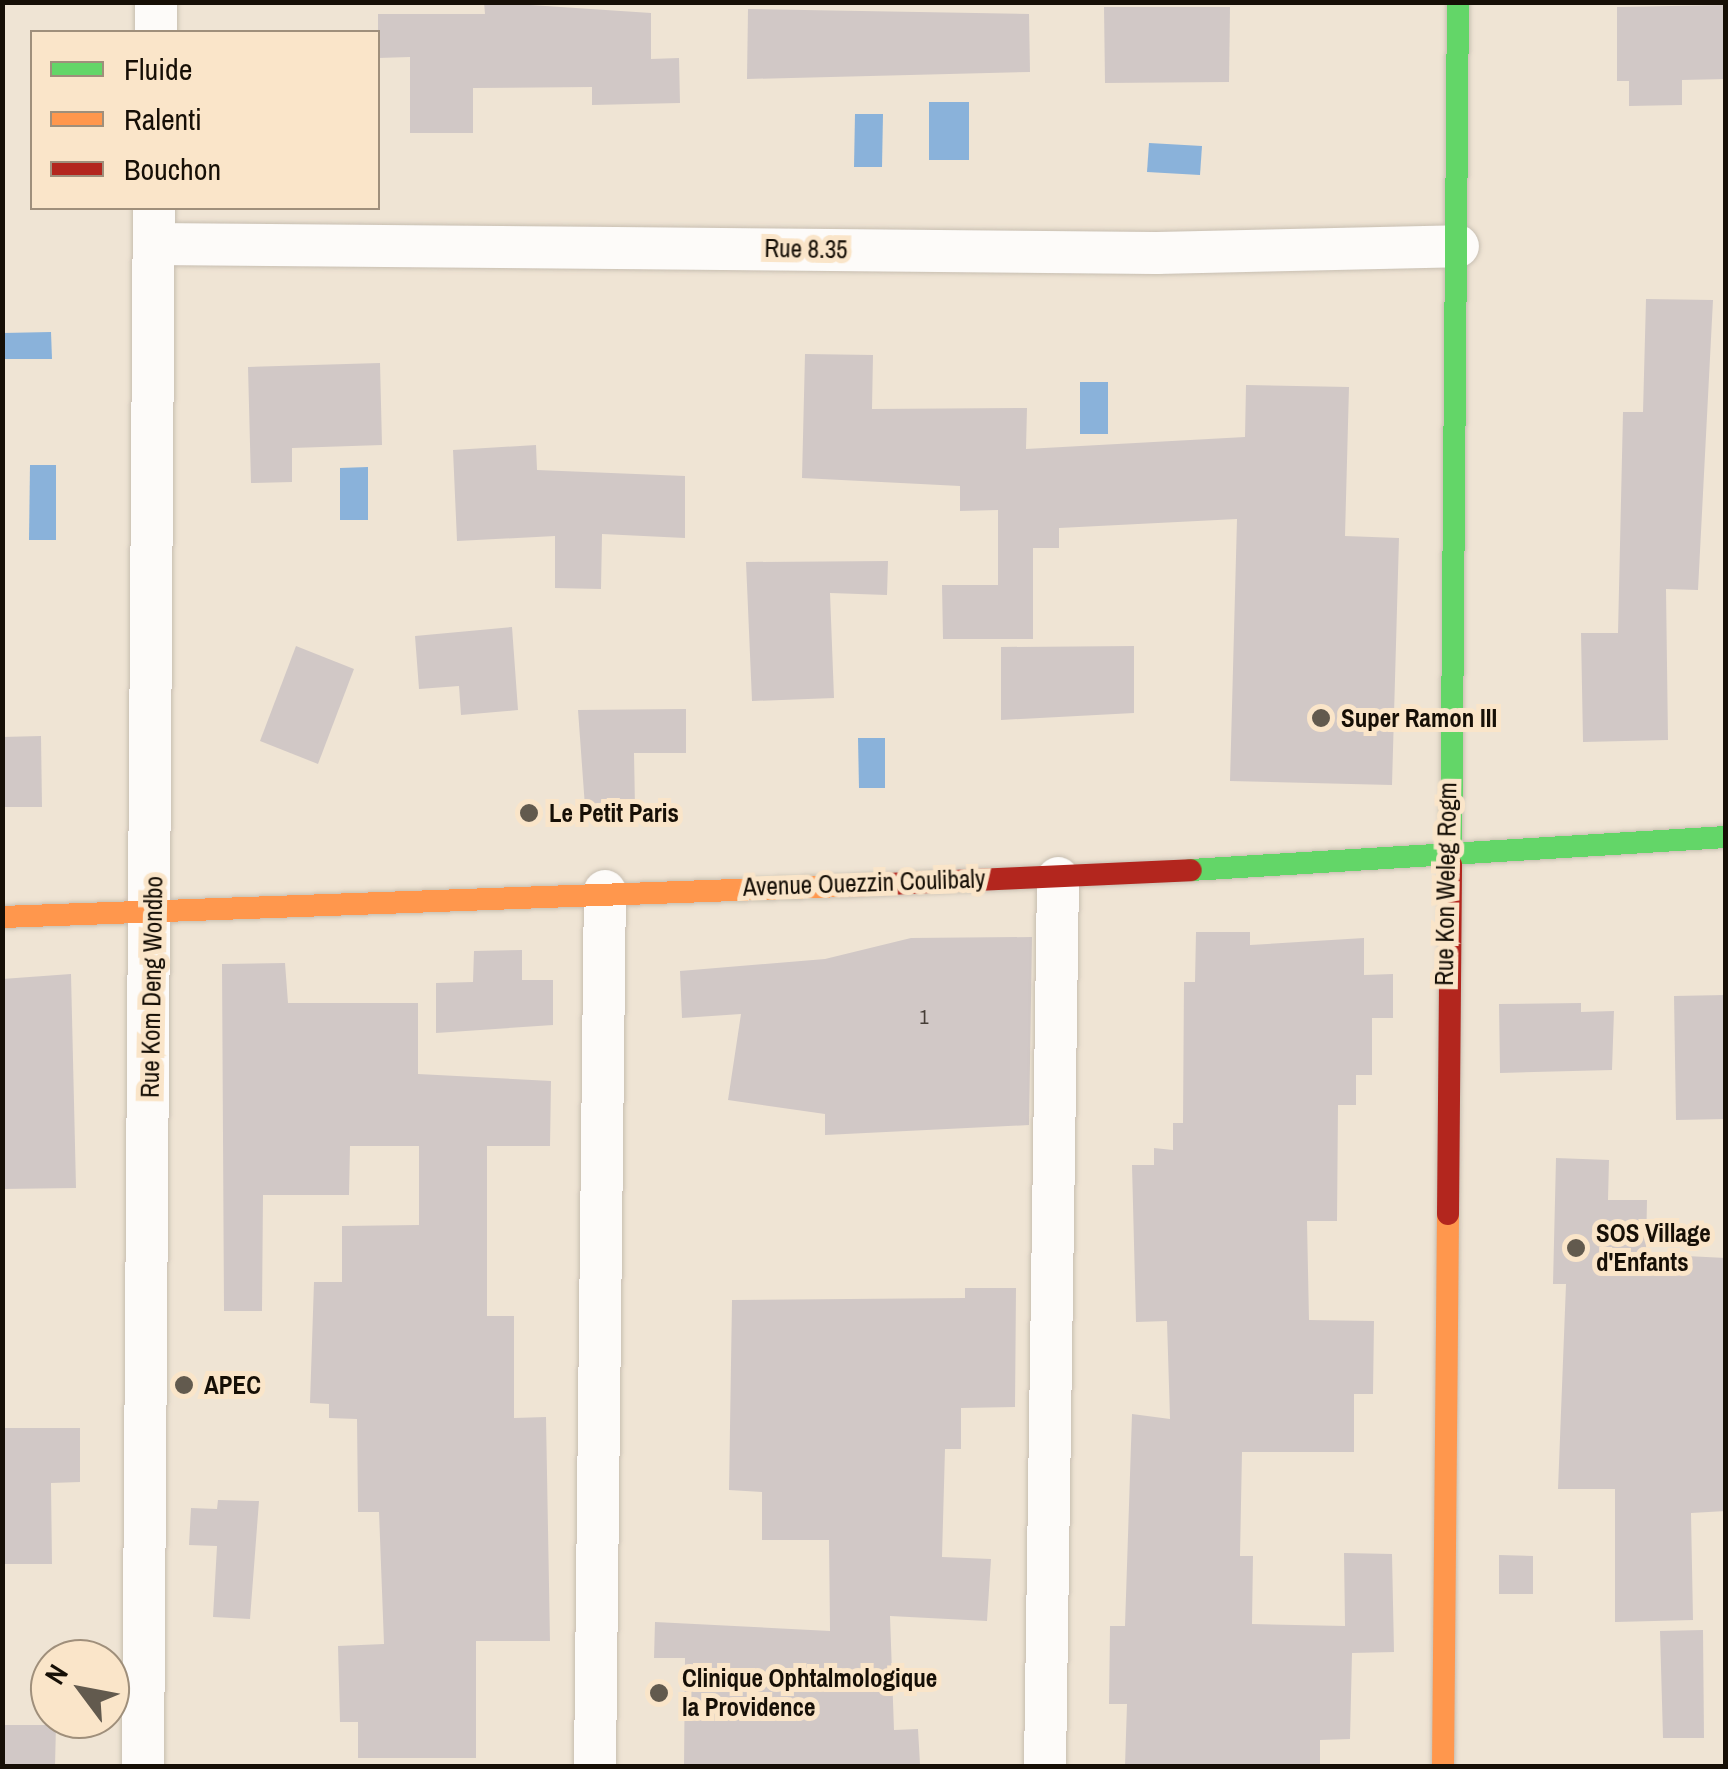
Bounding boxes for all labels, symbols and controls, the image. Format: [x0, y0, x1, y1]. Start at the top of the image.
legend [30, 30, 380, 210]
text: Fluide [124, 49, 192, 89]
text: Ralenti [124, 99, 202, 139]
text: Bouchon [124, 149, 221, 189]
street label: Rue 8.35 [764, 233, 848, 265]
place label: Super Ramon III [1341, 703, 1497, 733]
marker: Super Ramon III [1310, 707, 1332, 729]
street label: Rue Kon Weleg Rogm [1429, 782, 1463, 986]
place label: Le Petit Paris [549, 798, 679, 828]
marker: Le Petit Paris [518, 802, 540, 824]
street label: Avenue Ouezzin Coulibaly [742, 864, 986, 902]
street label: Rue Kom Deng Wondbo [135, 876, 169, 1098]
house number: 1 [919, 1004, 929, 1028]
place label: SOS Village d'Enfants [1596, 1219, 1711, 1278]
marker: SOS Village d'Enfants [1565, 1237, 1587, 1259]
place label: APEC [204, 1370, 261, 1400]
marker: APEC [173, 1374, 195, 1396]
north arrow [30, 1639, 130, 1739]
text: N [36, 1657, 77, 1691]
place label: Clinique Ophtalmologique la Providence [682, 1664, 937, 1723]
marker: Clinique Ophtalmologique la Providence [646, 1680, 672, 1706]

